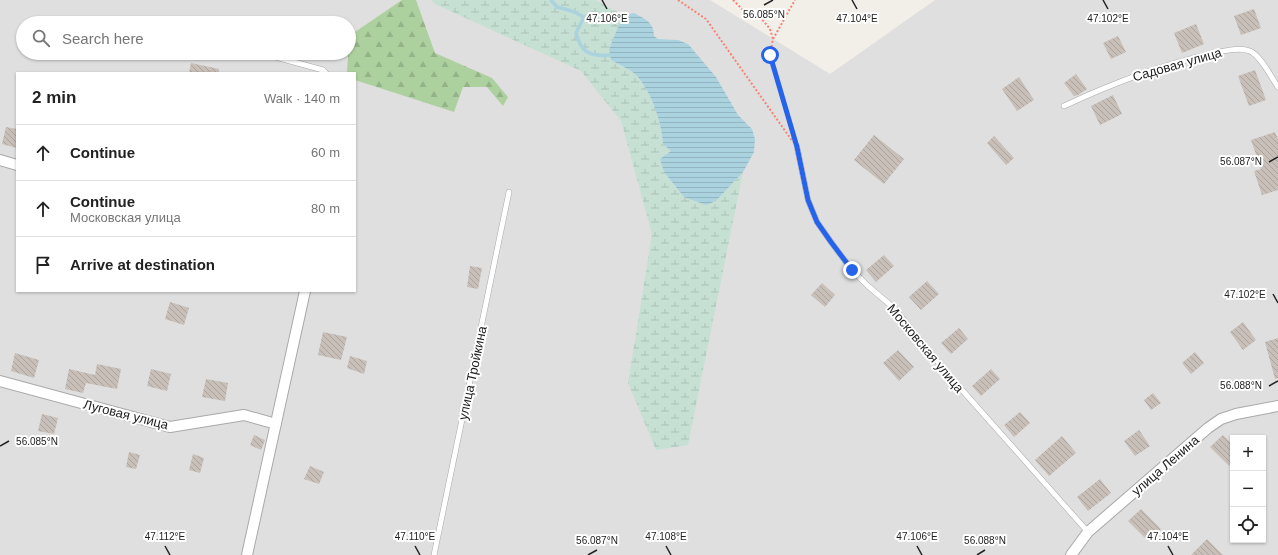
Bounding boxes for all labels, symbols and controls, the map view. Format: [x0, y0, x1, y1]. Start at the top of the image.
text: 56.085°N [743, 9, 785, 20]
text: 47.106°E [586, 13, 628, 24]
text: 47.104°E [836, 13, 878, 24]
text: 47.102°E [1087, 13, 1129, 24]
search box [16, 16, 356, 60]
icon: search [30, 27, 52, 49]
text: Search here [62, 30, 144, 47]
street label: Садовая улица [1131, 44, 1224, 84]
route start [761, 46, 779, 64]
text: 2 min [32, 88, 76, 107]
text: Walk · 140 m [264, 91, 340, 106]
icon: ahead [32, 142, 54, 164]
text: Continue [70, 144, 135, 161]
text: 60 m [311, 145, 340, 160]
text: 56.087°N [1220, 156, 1262, 167]
text: Continue [70, 193, 135, 210]
icon: ahead [32, 198, 54, 220]
text: 80 m [311, 201, 340, 216]
text: Московская улица [70, 210, 181, 225]
icon: arrive [32, 254, 54, 276]
text: Arrive at destination [70, 256, 215, 273]
route end [843, 261, 861, 279]
text: 47.102°E [1224, 289, 1266, 300]
street label: Московская улица [884, 301, 967, 396]
street label: улица Тройкина [455, 324, 490, 421]
text: 56.088°N [1220, 380, 1262, 391]
street label: Луговая улица [82, 397, 171, 433]
street label: улица Ленина [1129, 432, 1203, 499]
map controls [1230, 435, 1266, 543]
button: + [1230, 435, 1266, 471]
text: 56.085°N [16, 436, 58, 447]
button: − [1230, 471, 1266, 507]
button: locate [1230, 507, 1266, 543]
text: 47.112°E [145, 531, 186, 542]
text: 47.110°E [395, 531, 436, 542]
text: 47.108°E [645, 531, 687, 542]
text: 47.106°E [896, 531, 938, 542]
text: 47.104°E [1147, 531, 1189, 542]
text: 56.087°N [576, 535, 618, 546]
text: 56.088°N [964, 535, 1006, 546]

